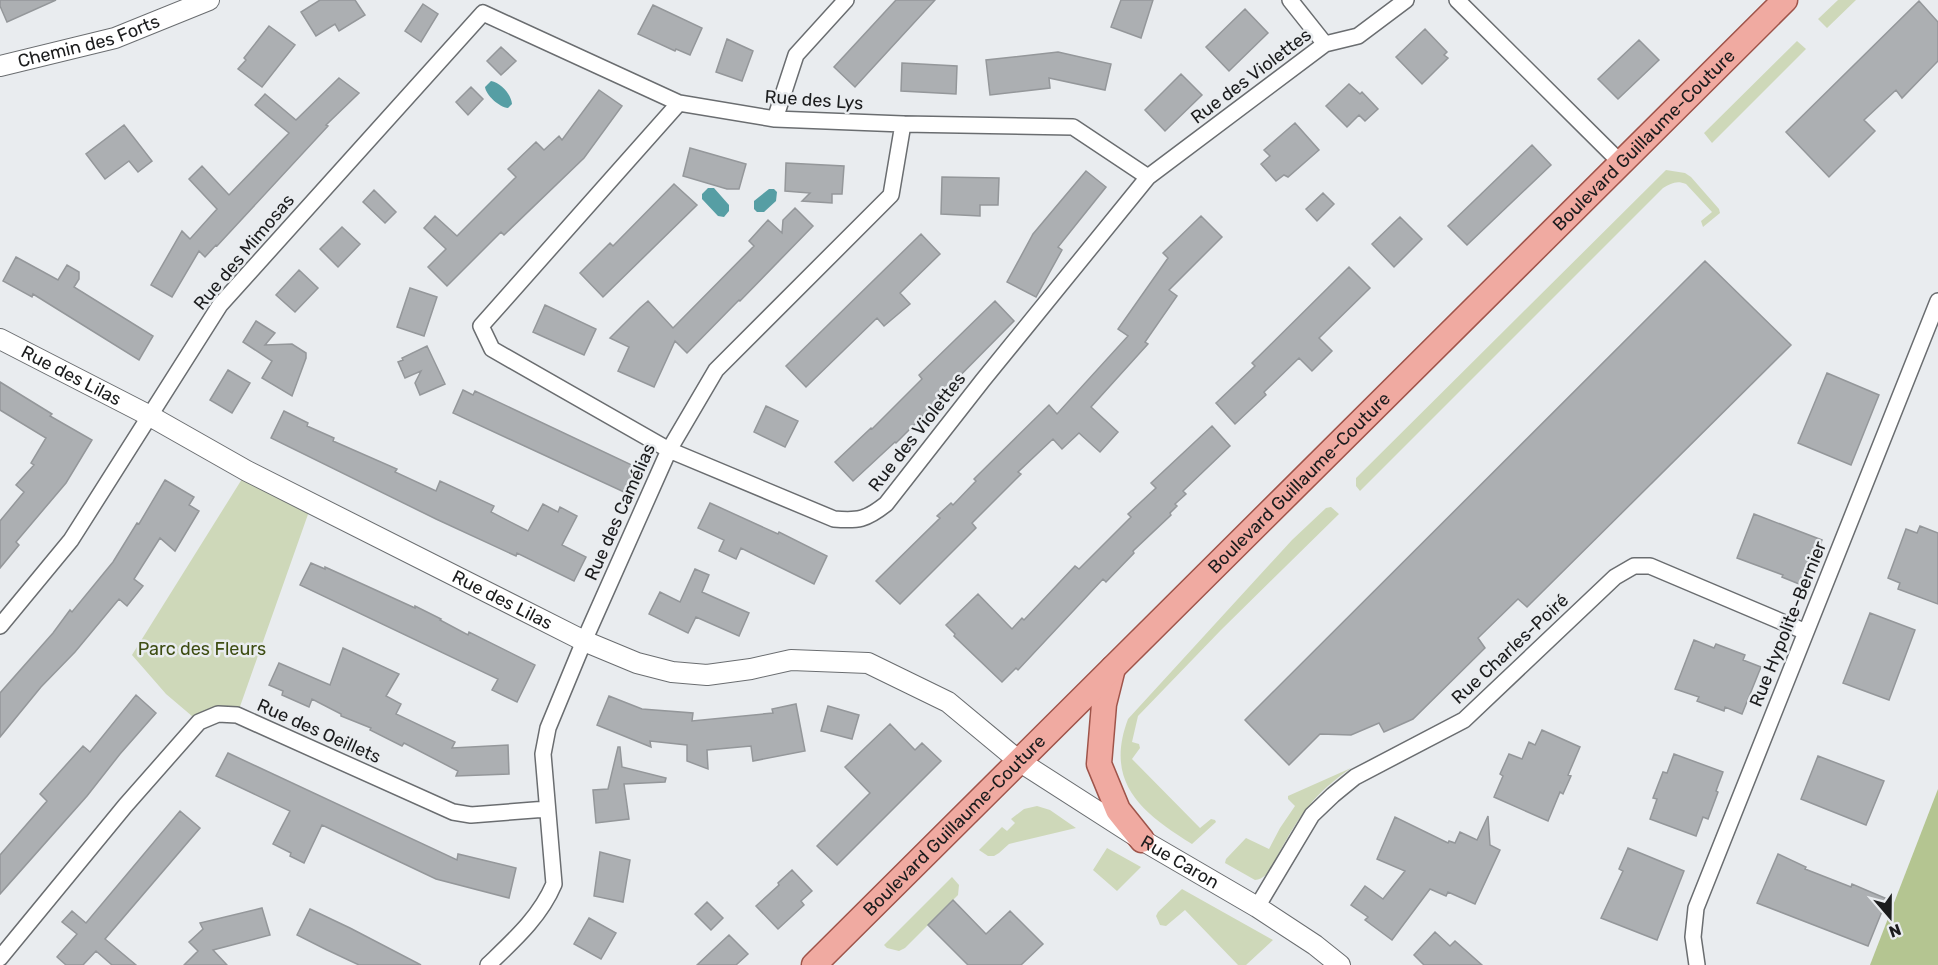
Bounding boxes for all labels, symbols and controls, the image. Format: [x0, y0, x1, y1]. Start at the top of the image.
street label: Chemin des Forts [15, 10, 163, 72]
street label: Rue des Violettes [1186, 24, 1316, 128]
street label: Boulevard Guillaume-Couture [1548, 45, 1740, 236]
street label: Rue des Lys [764, 86, 864, 114]
street label: Rue des Mimosas [189, 189, 299, 315]
street label: Rue des Lilas [17, 341, 125, 410]
street label: Rue des Violettes [864, 368, 970, 496]
street label: Boulevard Guillaume-Couture [1203, 387, 1395, 578]
street label: Rue des Camélias [580, 440, 660, 584]
street label: Rue Hypolite-Bernier [1745, 538, 1831, 710]
street label: Rue des Lilas [448, 565, 556, 634]
street label: Rue Charles-Poiré [1447, 589, 1573, 709]
park label: Parc des Fleurs [138, 638, 266, 660]
street label: Rue des Oeillets [254, 694, 384, 768]
street label: Boulevard Guillaume-Couture [859, 730, 1050, 921]
street label: Rue Caron [1137, 831, 1223, 893]
north arrow [1860, 887, 1920, 947]
text: N [1886, 920, 1904, 942]

